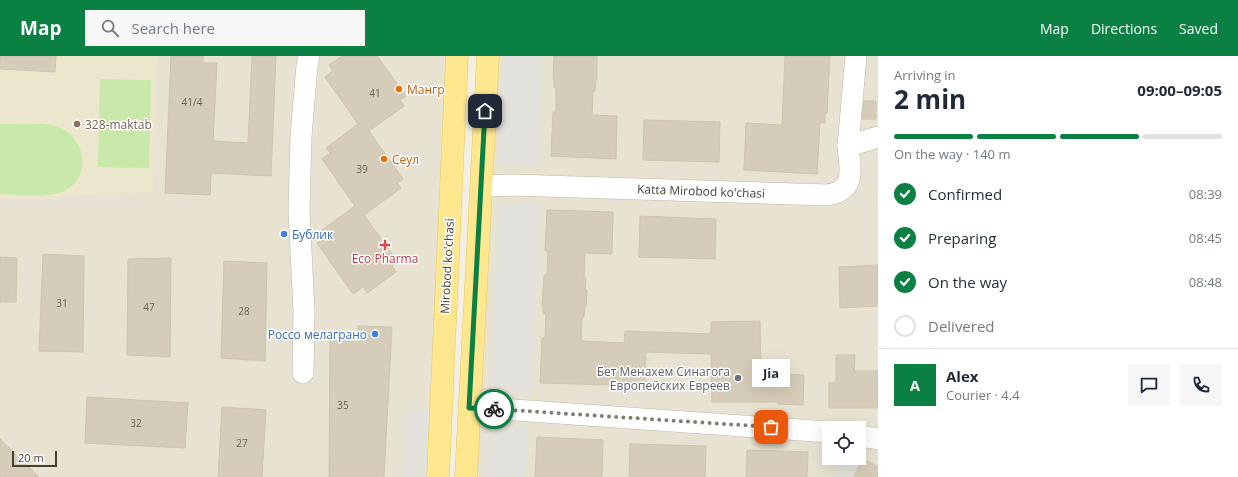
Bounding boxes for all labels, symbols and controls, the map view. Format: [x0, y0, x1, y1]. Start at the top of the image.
search box [85, 10, 365, 46]
text: Map [20, 15, 61, 41]
icon: search [99, 17, 121, 39]
text: Search here [131, 18, 215, 38]
text: Map [1040, 19, 1069, 38]
text: Directions [1091, 19, 1157, 38]
text: Saved [1179, 19, 1218, 38]
text: Arriving in [894, 66, 956, 84]
text: 09:00–09:05 [1137, 80, 1222, 100]
place label: Мангр [407, 81, 445, 98]
text: 2 min [894, 81, 966, 117]
marker: Мангр [394, 84, 404, 94]
house number: 41 [369, 86, 381, 100]
pin [468, 94, 502, 128]
house number: 41/4 [182, 95, 203, 109]
icon: home [474, 100, 496, 122]
place label: 328-maktab [85, 116, 152, 133]
marker: 328-maktab [72, 119, 82, 129]
text: On the way · 140 m [894, 145, 1010, 163]
place label: Сеул [392, 151, 419, 168]
marker: Сеул [379, 154, 389, 164]
house number: 39 [356, 162, 368, 176]
street label: Katta Mirobod ko'chasi [637, 180, 765, 202]
icon: check [894, 183, 916, 205]
text: Confirmed [928, 184, 1002, 204]
text: 08:39 [1189, 185, 1222, 203]
street label: Mirobod ko'chasi [436, 218, 458, 314]
place label: Бублик [292, 226, 334, 243]
icon: check [894, 227, 916, 249]
text: Preparing [928, 228, 996, 248]
marker: Бублик [279, 229, 289, 239]
text: 08:45 [1189, 229, 1222, 247]
marker: Eco Pharma [380, 240, 390, 250]
place label: Eco Pharma [352, 250, 418, 267]
icon: check [894, 271, 916, 293]
text: On the way [928, 272, 1007, 292]
text: 08:48 [1189, 273, 1222, 291]
house number: 31 [56, 296, 68, 310]
house number: 47 [143, 300, 155, 314]
house number: 28 [238, 304, 250, 318]
text: Delivered [928, 316, 995, 336]
place label: Россо мелаграно [268, 326, 367, 343]
marker: Россо мелаграно [370, 329, 380, 339]
callout: Jia [752, 359, 790, 387]
place label: Бет Менахем Синагога Европейских Евреев [597, 363, 730, 394]
text: Jia [763, 364, 779, 382]
button: chat [1128, 364, 1170, 406]
button: phone [1180, 364, 1222, 406]
text: Alex [946, 366, 978, 386]
marker: Бет Менахем Синагога Европейских Евреев [733, 373, 743, 383]
text: A [910, 375, 920, 395]
text: Courier · 4.4 [946, 386, 1020, 404]
courier [474, 389, 514, 429]
house number: 35 [337, 398, 349, 412]
icon: bike [483, 398, 505, 420]
pin [754, 410, 788, 444]
house number: 32 [130, 416, 142, 430]
icon: bag [760, 416, 782, 438]
map controls [822, 421, 866, 465]
button: locate [822, 421, 866, 465]
house number: 27 [236, 436, 248, 450]
scale bar [12, 449, 57, 468]
text: 20 m [18, 450, 44, 465]

